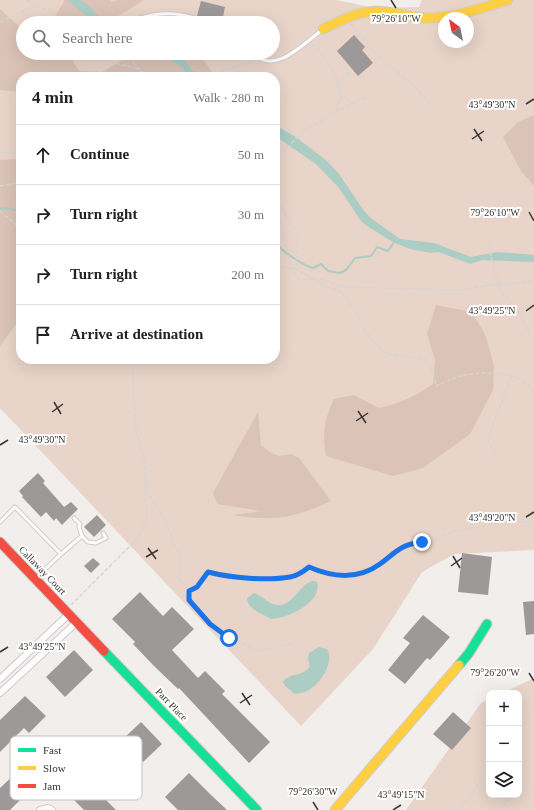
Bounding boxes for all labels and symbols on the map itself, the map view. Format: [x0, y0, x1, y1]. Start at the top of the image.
north arrow [438, 12, 474, 48]
text: 79°26'10"W [371, 13, 421, 24]
text: 43°49'30"N [468, 99, 516, 110]
text: 79°26'10"W [470, 207, 520, 218]
text: 43°49'25"N [468, 305, 516, 316]
text: 43°49'30"N [18, 434, 66, 445]
text: 43°49'20"N [468, 512, 516, 523]
route end [413, 533, 431, 551]
street label: Callaway Court [17, 544, 69, 597]
route start [220, 629, 238, 647]
text: 43°49'25"N [18, 641, 66, 652]
text: 79°26'20"W [470, 667, 520, 678]
street label: Parr Place [154, 686, 190, 723]
legend [10, 736, 142, 800]
text: Fast [43, 744, 61, 756]
text: Slow [43, 762, 66, 774]
text: Jam [43, 780, 61, 792]
text: 79°26'30"W [288, 786, 338, 797]
text: 43°49'15"N [377, 789, 425, 800]

